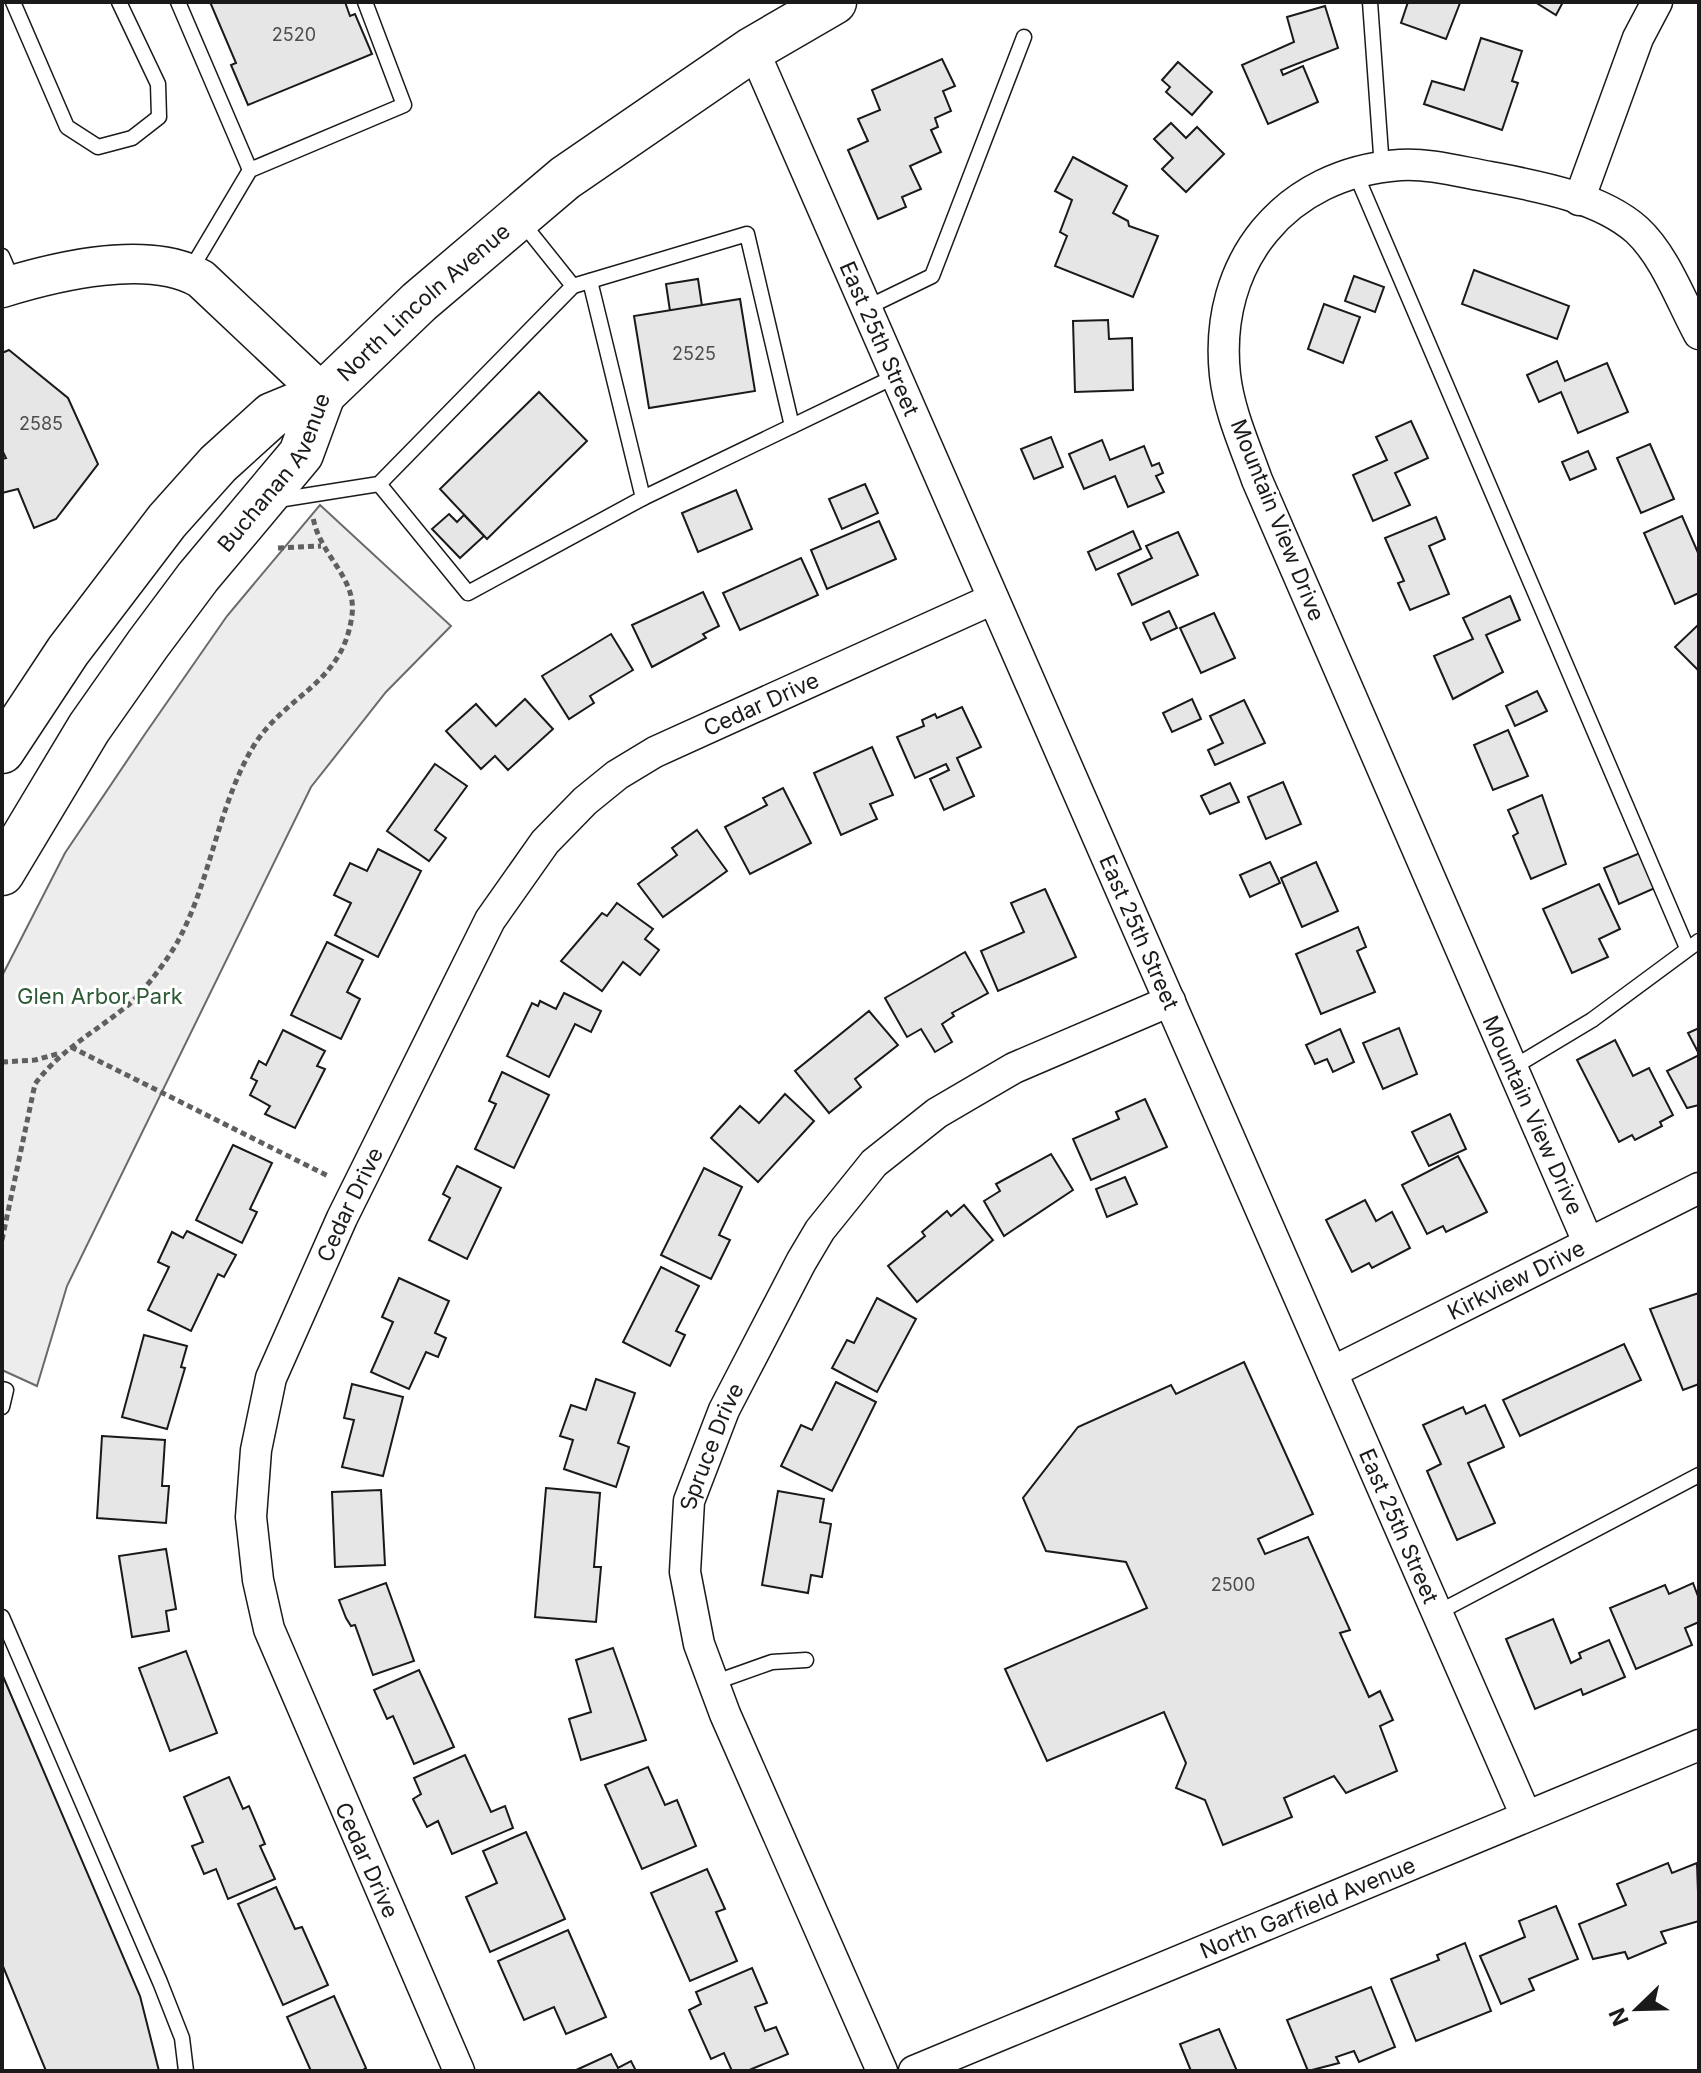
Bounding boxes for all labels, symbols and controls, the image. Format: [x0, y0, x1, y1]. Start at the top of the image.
house number: 2520 [272, 24, 316, 45]
street label: North Lincoln Avenue [332, 218, 515, 386]
street label: East 25th Street [834, 257, 925, 420]
house number: 2525 [672, 343, 716, 364]
street label: Buchanan Avenue [212, 390, 335, 557]
house number: 2585 [19, 413, 63, 434]
street label: Mountain View Drive [1226, 415, 1330, 625]
street label: Cedar Drive [699, 667, 823, 741]
street label: East 25th Street [1094, 851, 1185, 1013]
park label: Glen Arbor Park [17, 983, 183, 1009]
street label: Mountain View Drive [1477, 1012, 1589, 1218]
street label: Cedar Drive [311, 1143, 388, 1266]
street label: Kirkview Drive [1443, 1234, 1589, 1325]
street label: Spruce Drive [676, 1378, 749, 1510]
street label: East 25th Street [1354, 1445, 1444, 1607]
house number: 2500 [1211, 1574, 1255, 1595]
street label: Cedar Drive [330, 1798, 404, 1922]
street label: North Garfield Avenue [1196, 1851, 1419, 1964]
north arrow [1597, 1969, 1677, 2049]
text: N [1603, 2004, 1634, 2030]

